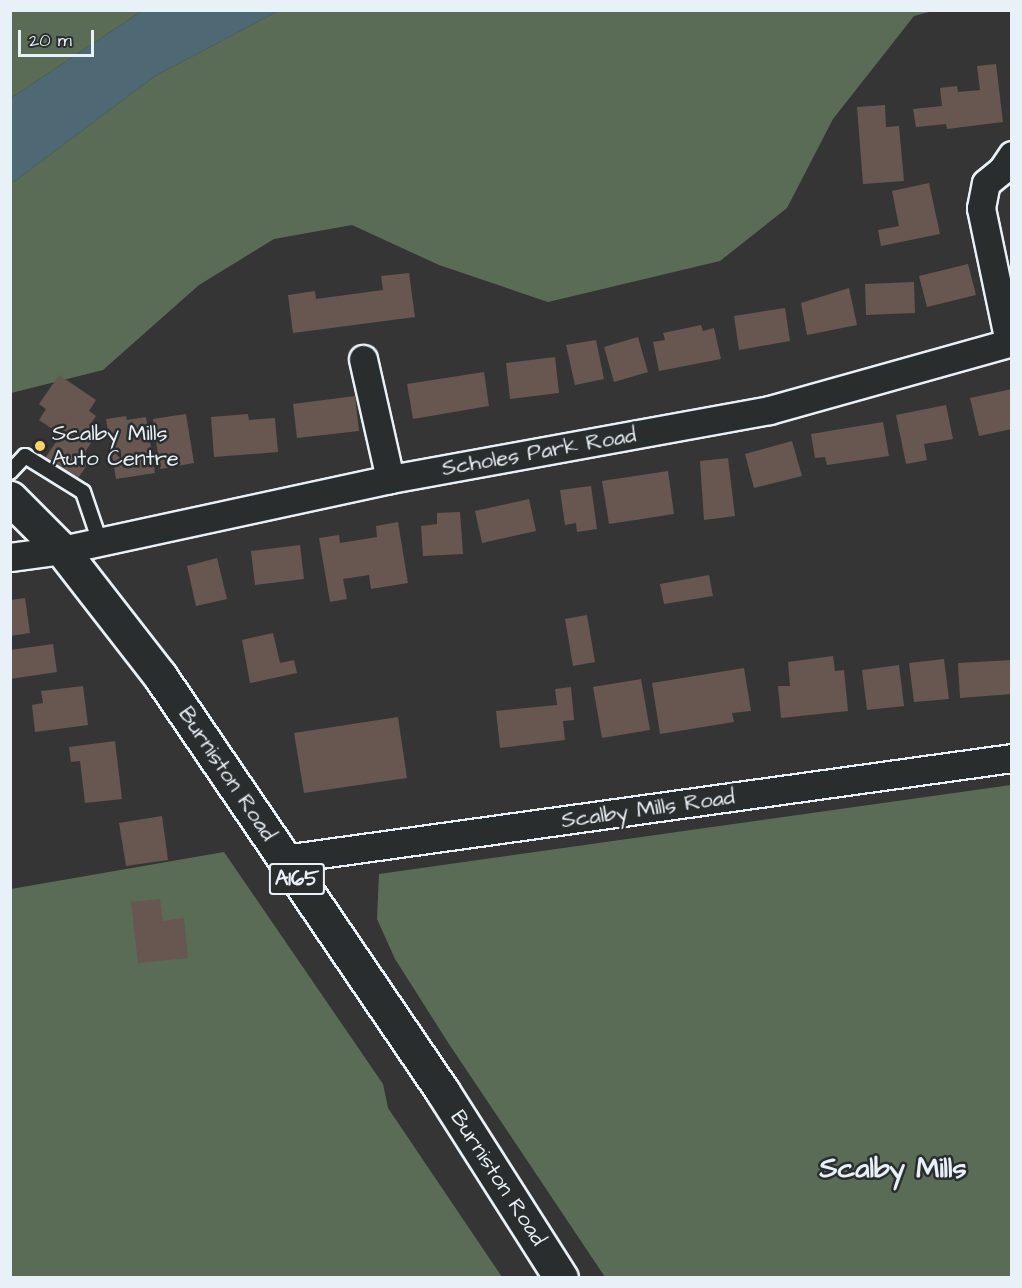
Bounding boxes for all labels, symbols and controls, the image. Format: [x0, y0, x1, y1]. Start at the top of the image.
scale bar [21, 18, 98, 56]
text: 20 m [29, 28, 72, 53]
place label: Scalby Mills Auto Centre [52, 420, 179, 472]
street label: Scholes Park Road [440, 422, 638, 482]
marker: Scalby Mills Auto Centre [33, 439, 47, 453]
street label: Burniston Road [172, 702, 282, 846]
street label: Scalby Mills Road [560, 784, 736, 834]
road number: A165 [268, 861, 326, 897]
street label: Burniston Road [444, 1105, 552, 1251]
district label: Scalby Mills [820, 1152, 966, 1186]

